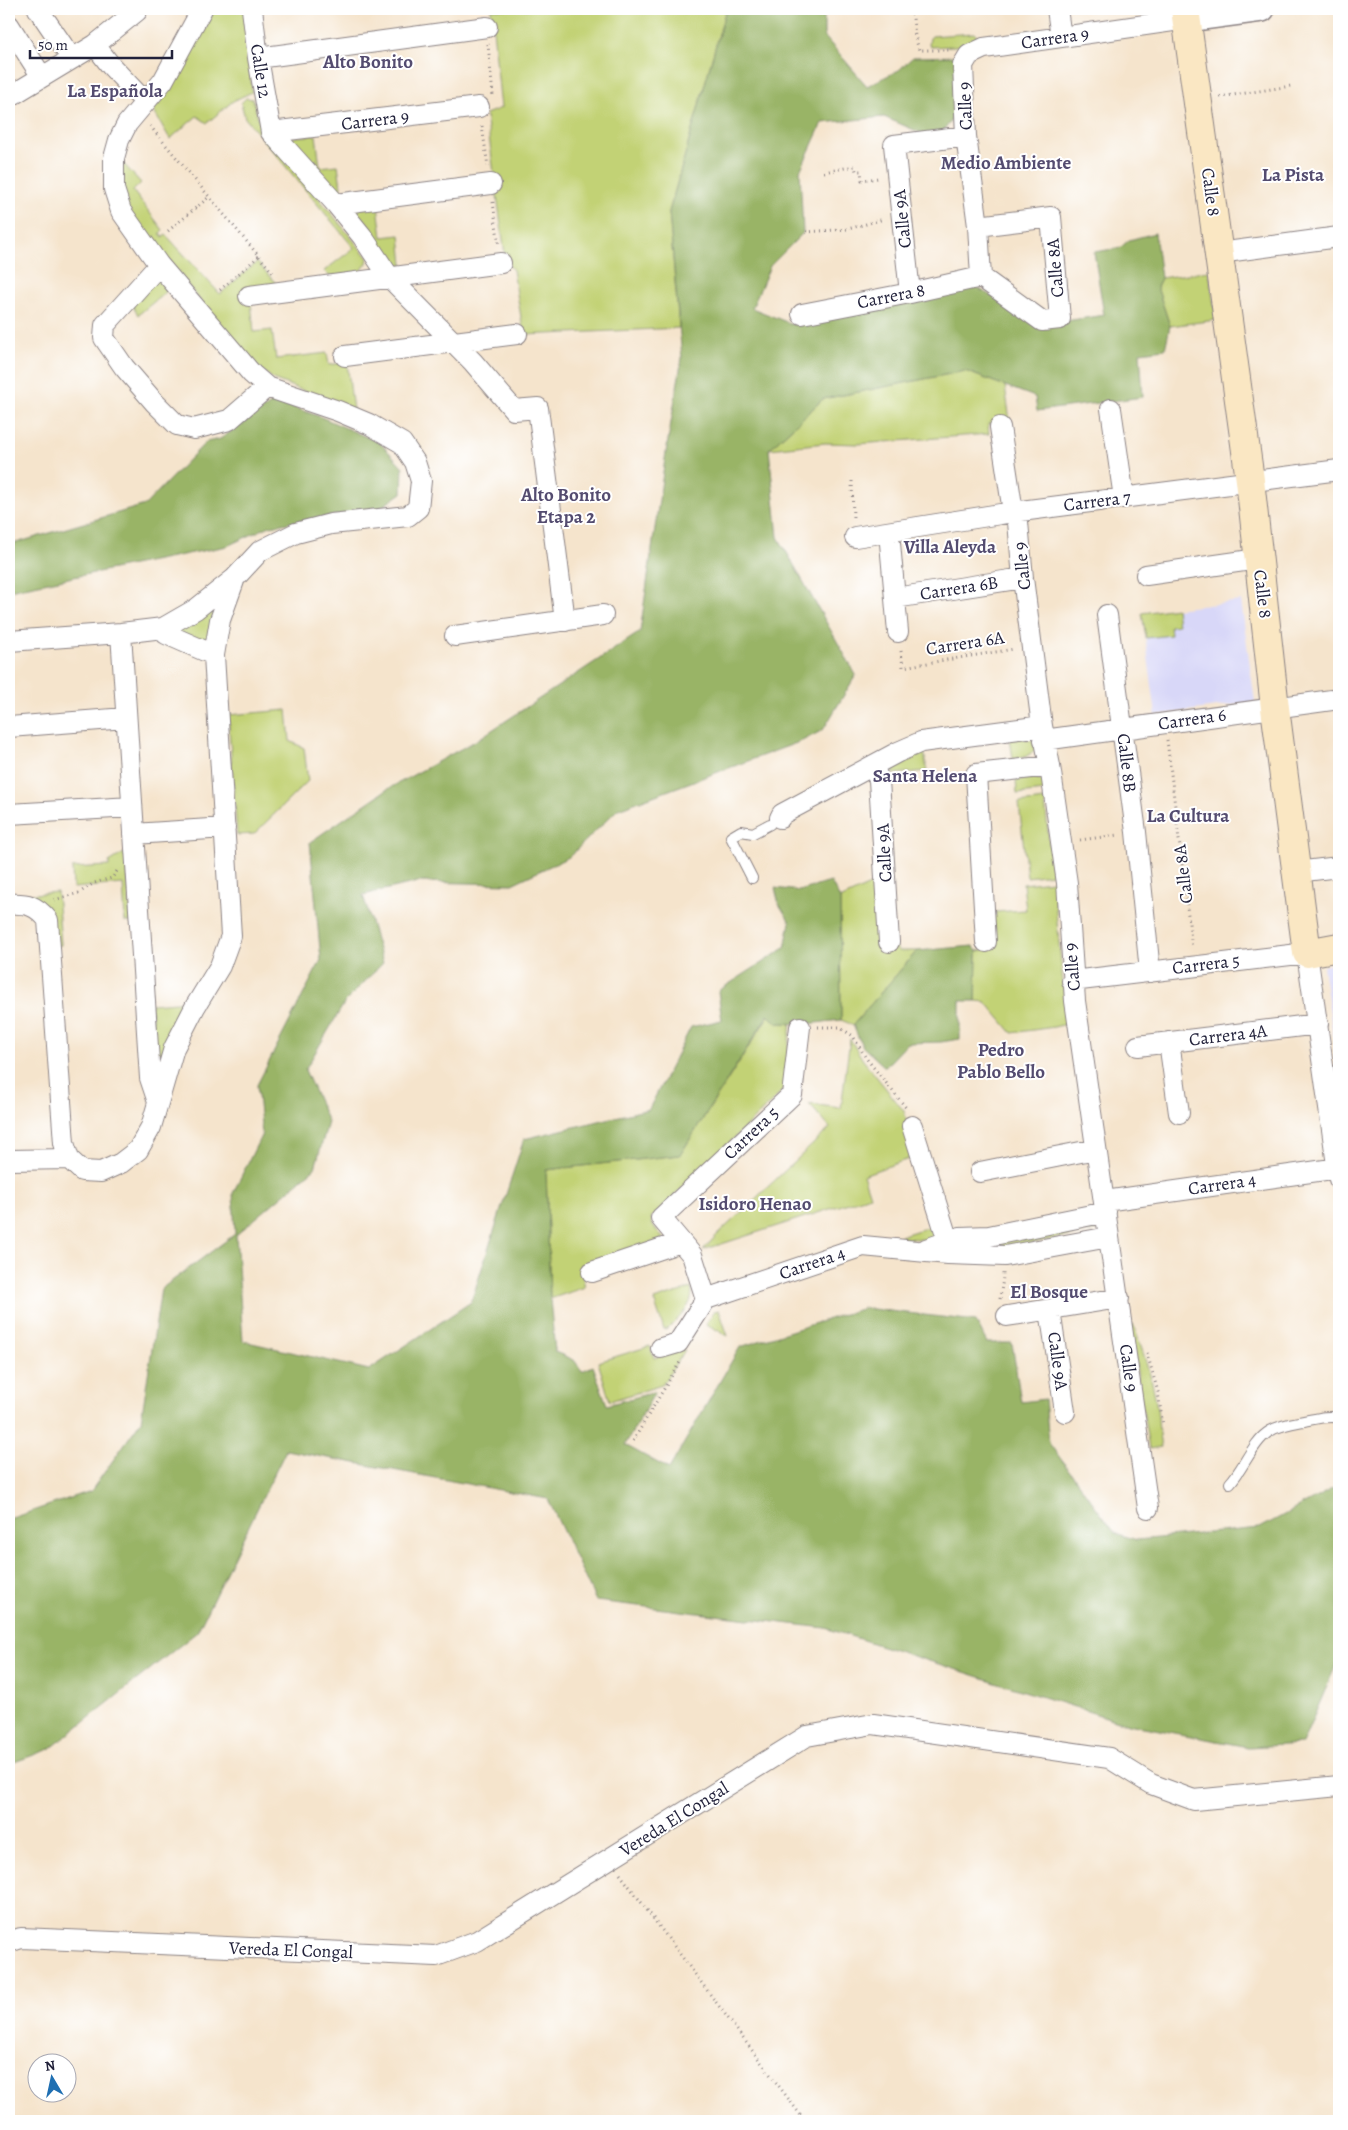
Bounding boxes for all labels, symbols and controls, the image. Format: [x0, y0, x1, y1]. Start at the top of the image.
street label: Carrera 9 [1020, 21, 1090, 55]
scale bar [30, 28, 172, 60]
text: 50 m [38, 35, 68, 55]
street label: Calle 12 [245, 42, 277, 100]
district label: Alto Bonito [322, 49, 413, 75]
district label: La Española [67, 78, 164, 104]
street label: Calle 9 [952, 81, 978, 131]
street label: Carrera 9 [340, 104, 410, 136]
district label: Medio Ambiente [941, 150, 1072, 176]
district label: La Pista [1262, 162, 1325, 188]
street label: Calle 8 [1196, 166, 1226, 218]
street label: Calle 9A [887, 188, 917, 249]
street label: Calle 8A [1040, 237, 1070, 299]
street label: Carrera 8 [855, 278, 927, 314]
district label: Alto Bonito Etapa 2 [520, 482, 611, 530]
street label: Carrera 7 [1062, 485, 1132, 517]
district label: Villa Aleyda [903, 534, 997, 560]
street label: Calle 9 [1008, 541, 1036, 591]
street label: Calle 8 [1248, 568, 1278, 620]
street label: Carrera 6B [918, 570, 1000, 606]
street label: Carrera 6A [924, 625, 1006, 661]
street label: Carrera 6 [1157, 702, 1227, 736]
street label: Calle 8B [1111, 732, 1143, 794]
district label: Santa Helena [873, 763, 978, 789]
district label: La Cultura [1146, 803, 1230, 829]
street label: Calle 9A [870, 823, 898, 883]
street label: Calle 8A [1167, 843, 1199, 905]
street label: Calle 9 [1058, 942, 1086, 992]
street label: Carrera 5 [1171, 948, 1241, 980]
street label: Carrera 4A [1187, 1018, 1269, 1052]
district label: Pedro Pablo Bello [957, 1037, 1045, 1085]
street label: Carrera 5 [718, 1101, 784, 1165]
street label: Carrera 4 [1187, 1167, 1257, 1201]
district label: Isidoro Henao [698, 1191, 812, 1217]
street label: Carrera 4 [776, 1241, 848, 1285]
district label: El Bosque [1010, 1279, 1088, 1305]
street label: Calle 9A [1042, 1330, 1074, 1392]
street label: Calle 9 [1114, 1342, 1144, 1394]
street label: Vereda El Congal [614, 1776, 733, 1863]
street label: Vereda El Congal [228, 1936, 354, 1964]
north arrow [28, 2052, 78, 2102]
text: N [44, 2055, 57, 2076]

